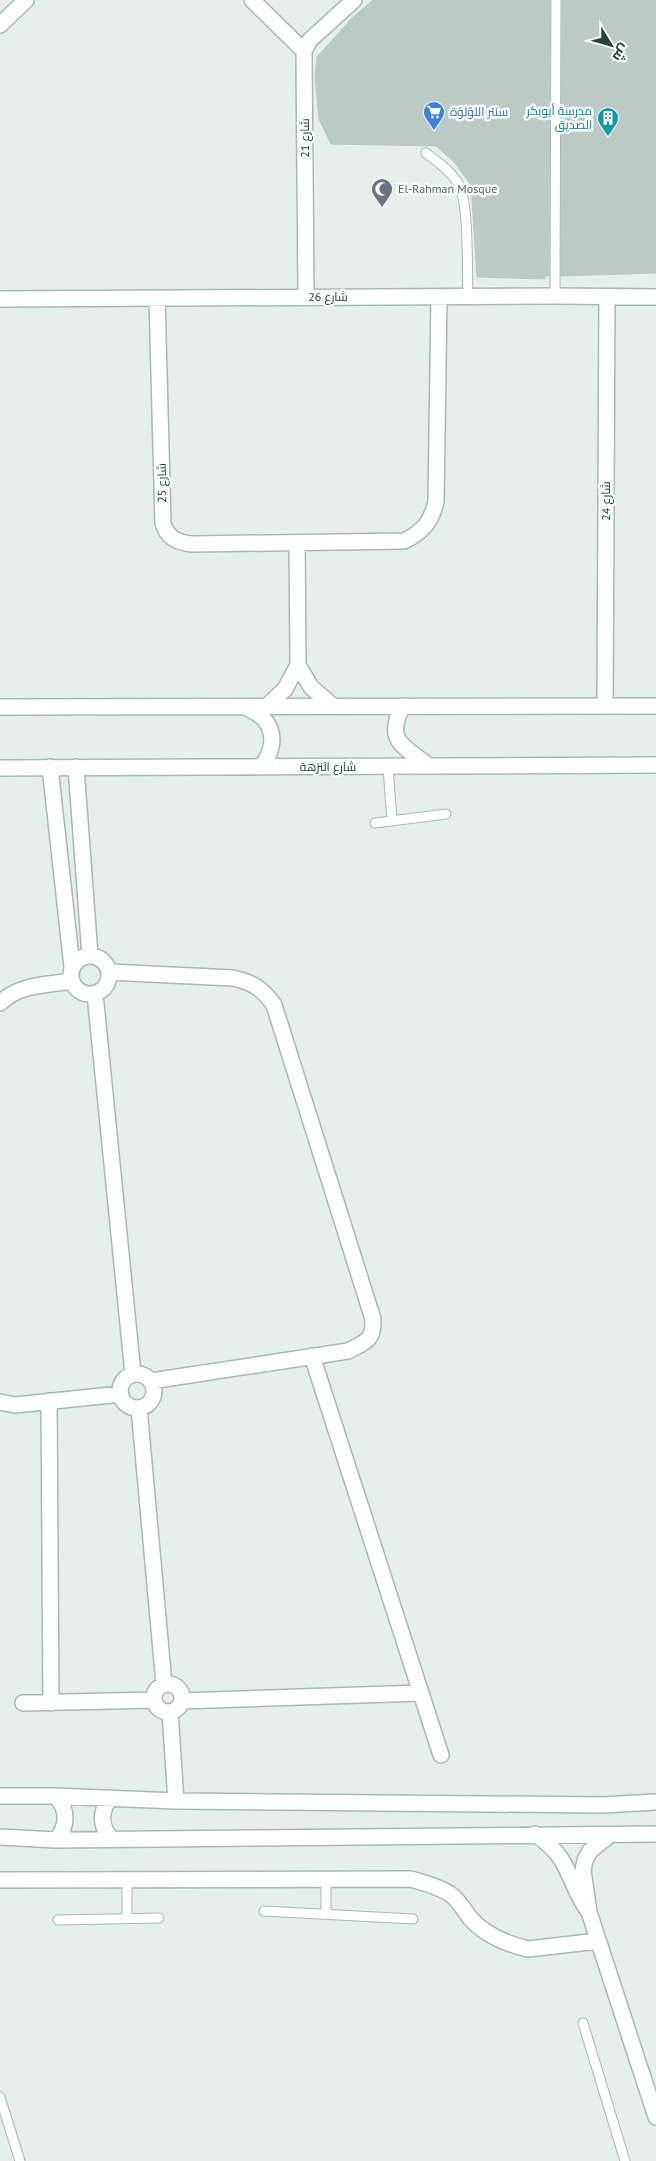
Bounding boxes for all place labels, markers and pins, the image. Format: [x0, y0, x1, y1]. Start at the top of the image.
supermarket icon: سنتر اللؤلؤة [422, 100, 446, 131]
place label: مدرسة أبوبكر الصديق [526, 103, 592, 132]
place label: سنتر اللؤلؤة [450, 104, 508, 119]
building icon: مدرسة أبوبكر الصديق [596, 106, 620, 137]
mosque icon: El-Rahman Mosque [370, 177, 394, 208]
place label: El-Rahman Mosque [398, 181, 497, 196]

